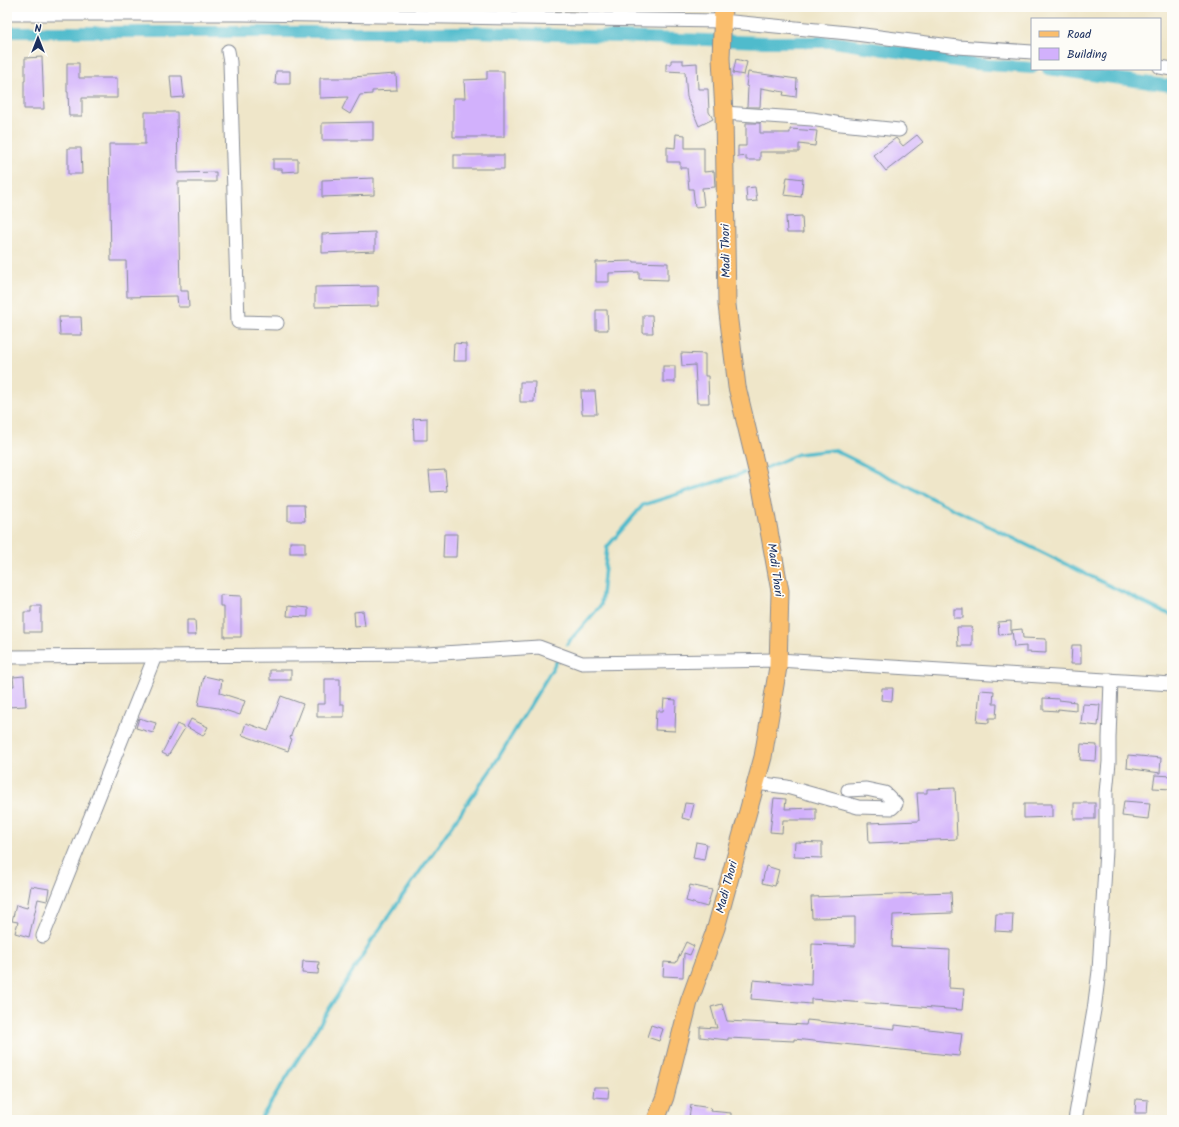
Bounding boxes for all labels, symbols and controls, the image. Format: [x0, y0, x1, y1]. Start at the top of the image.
north arrow [18, 18, 58, 58]
legend [1031, 18, 1161, 70]
text: N [35, 20, 42, 38]
text: Road [1067, 25, 1092, 44]
text: Building [1067, 45, 1107, 64]
street label: Madi Thori [716, 223, 736, 278]
street label: Madi Thori [762, 542, 788, 599]
street label: Madi Thori [711, 857, 743, 915]

